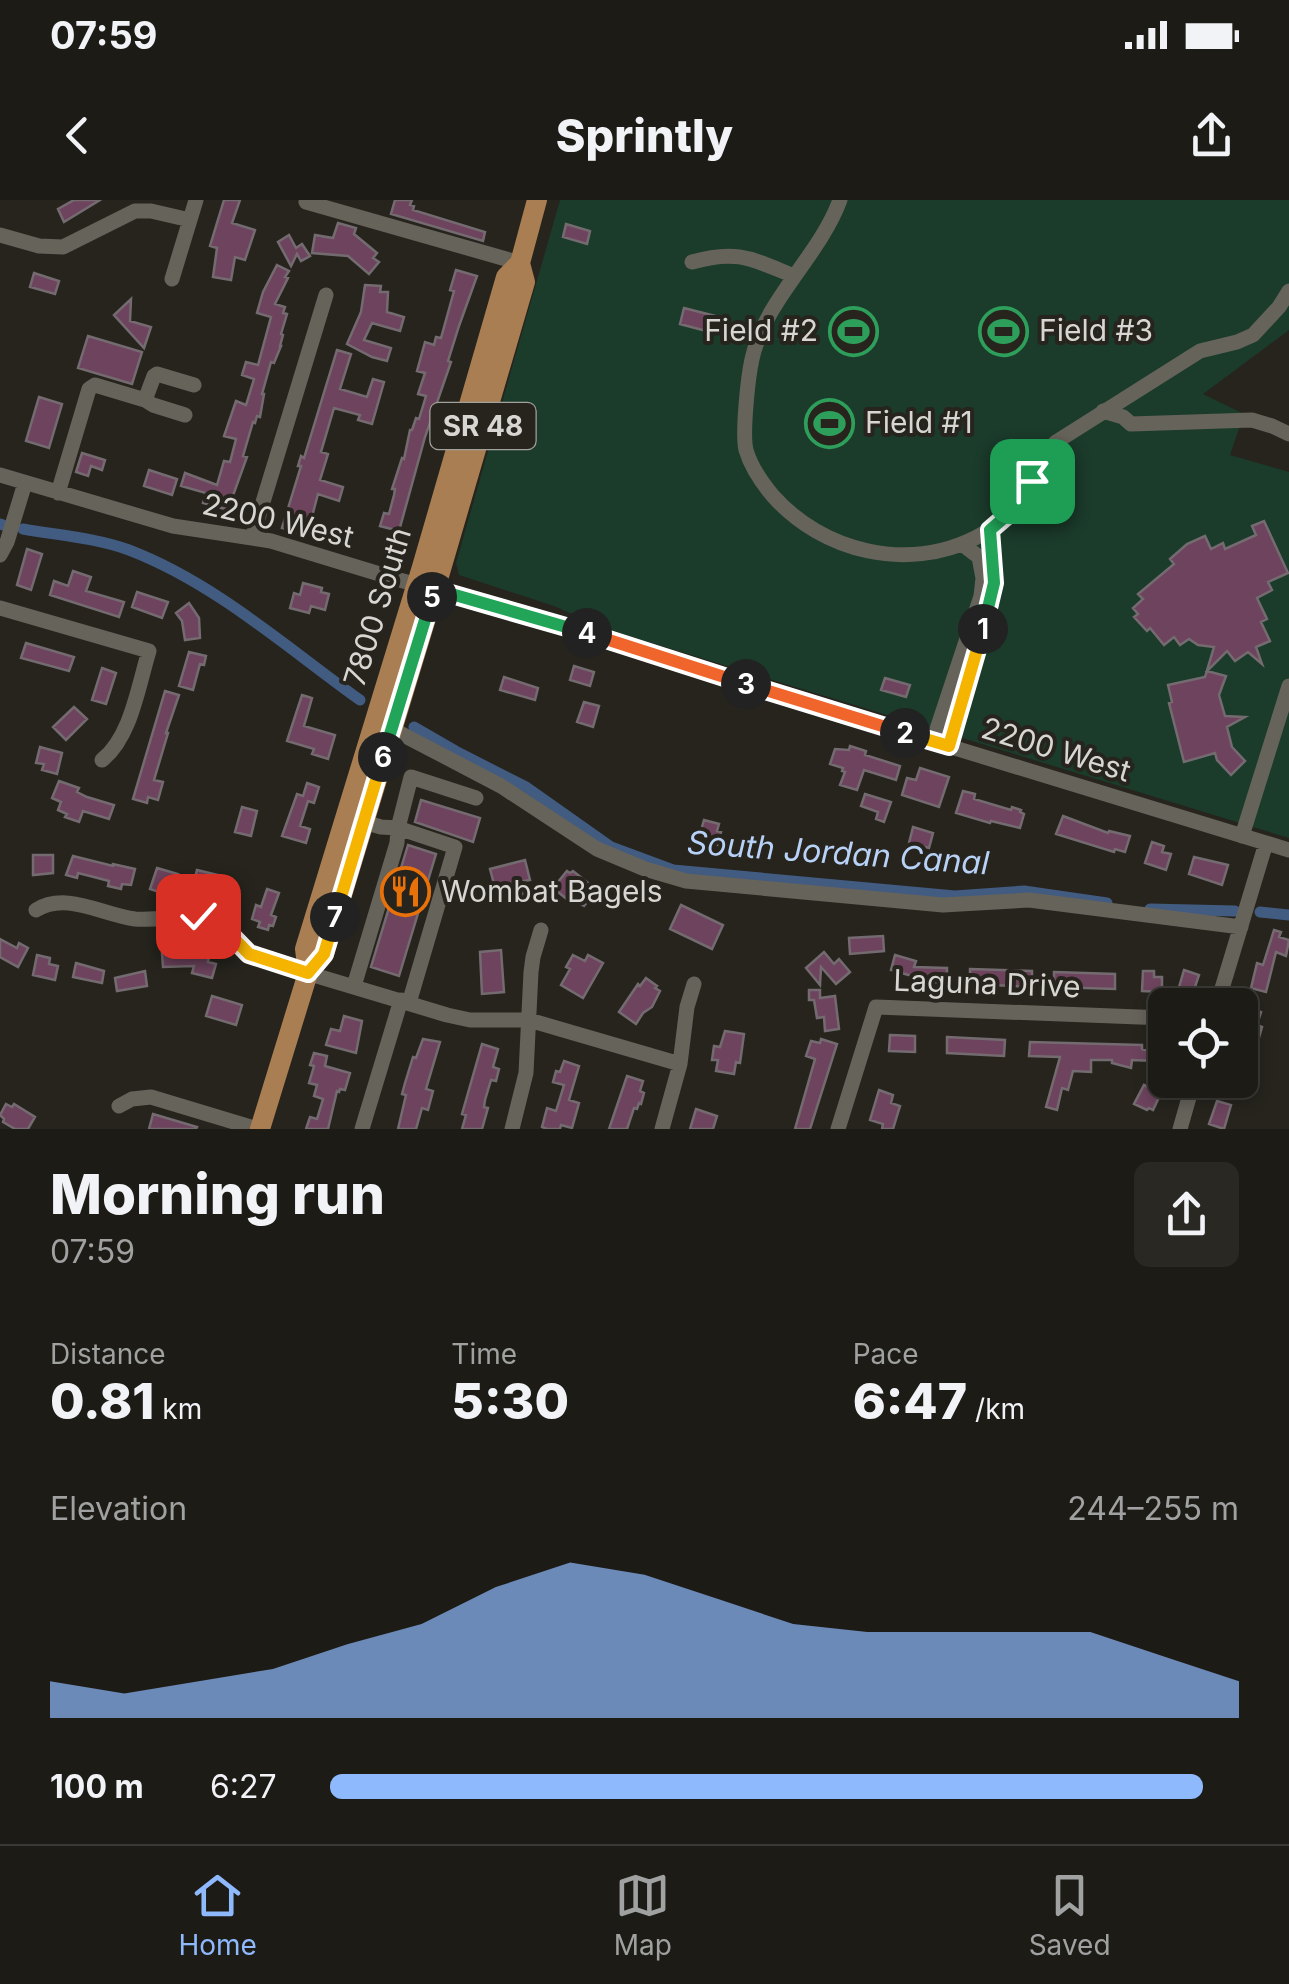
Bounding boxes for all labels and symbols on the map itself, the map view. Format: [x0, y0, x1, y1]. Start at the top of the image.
sports icon: Field #2 [827, 305, 879, 357]
sports icon: Field #3 [978, 305, 1030, 357]
place label: Field #2 [704, 312, 818, 348]
place label: Field #3 [1039, 312, 1153, 348]
sports icon: Field #1 [804, 397, 856, 449]
road number: SR 48 [430, 403, 536, 449]
place label: Field #1 [865, 404, 973, 440]
pin [990, 439, 1075, 524]
street label: 2200 West [199, 485, 358, 555]
street label: 7800 South [336, 523, 418, 690]
pin: 5 [407, 572, 457, 622]
pin: 1 [958, 604, 1008, 654]
pin: 4 [562, 608, 612, 658]
pin: 3 [721, 659, 771, 709]
pin: 2 [880, 708, 930, 758]
street label: 2200 West [977, 709, 1135, 789]
pin: 6 [358, 732, 408, 782]
water label: South Jordan Canal [686, 822, 991, 883]
restaurant icon: Wombat Bagels [380, 866, 432, 918]
place label: Wombat Bagels [441, 873, 663, 909]
pin [156, 874, 241, 959]
pin: 7 [310, 892, 360, 942]
street label: Laguna Drive [893, 962, 1081, 1004]

